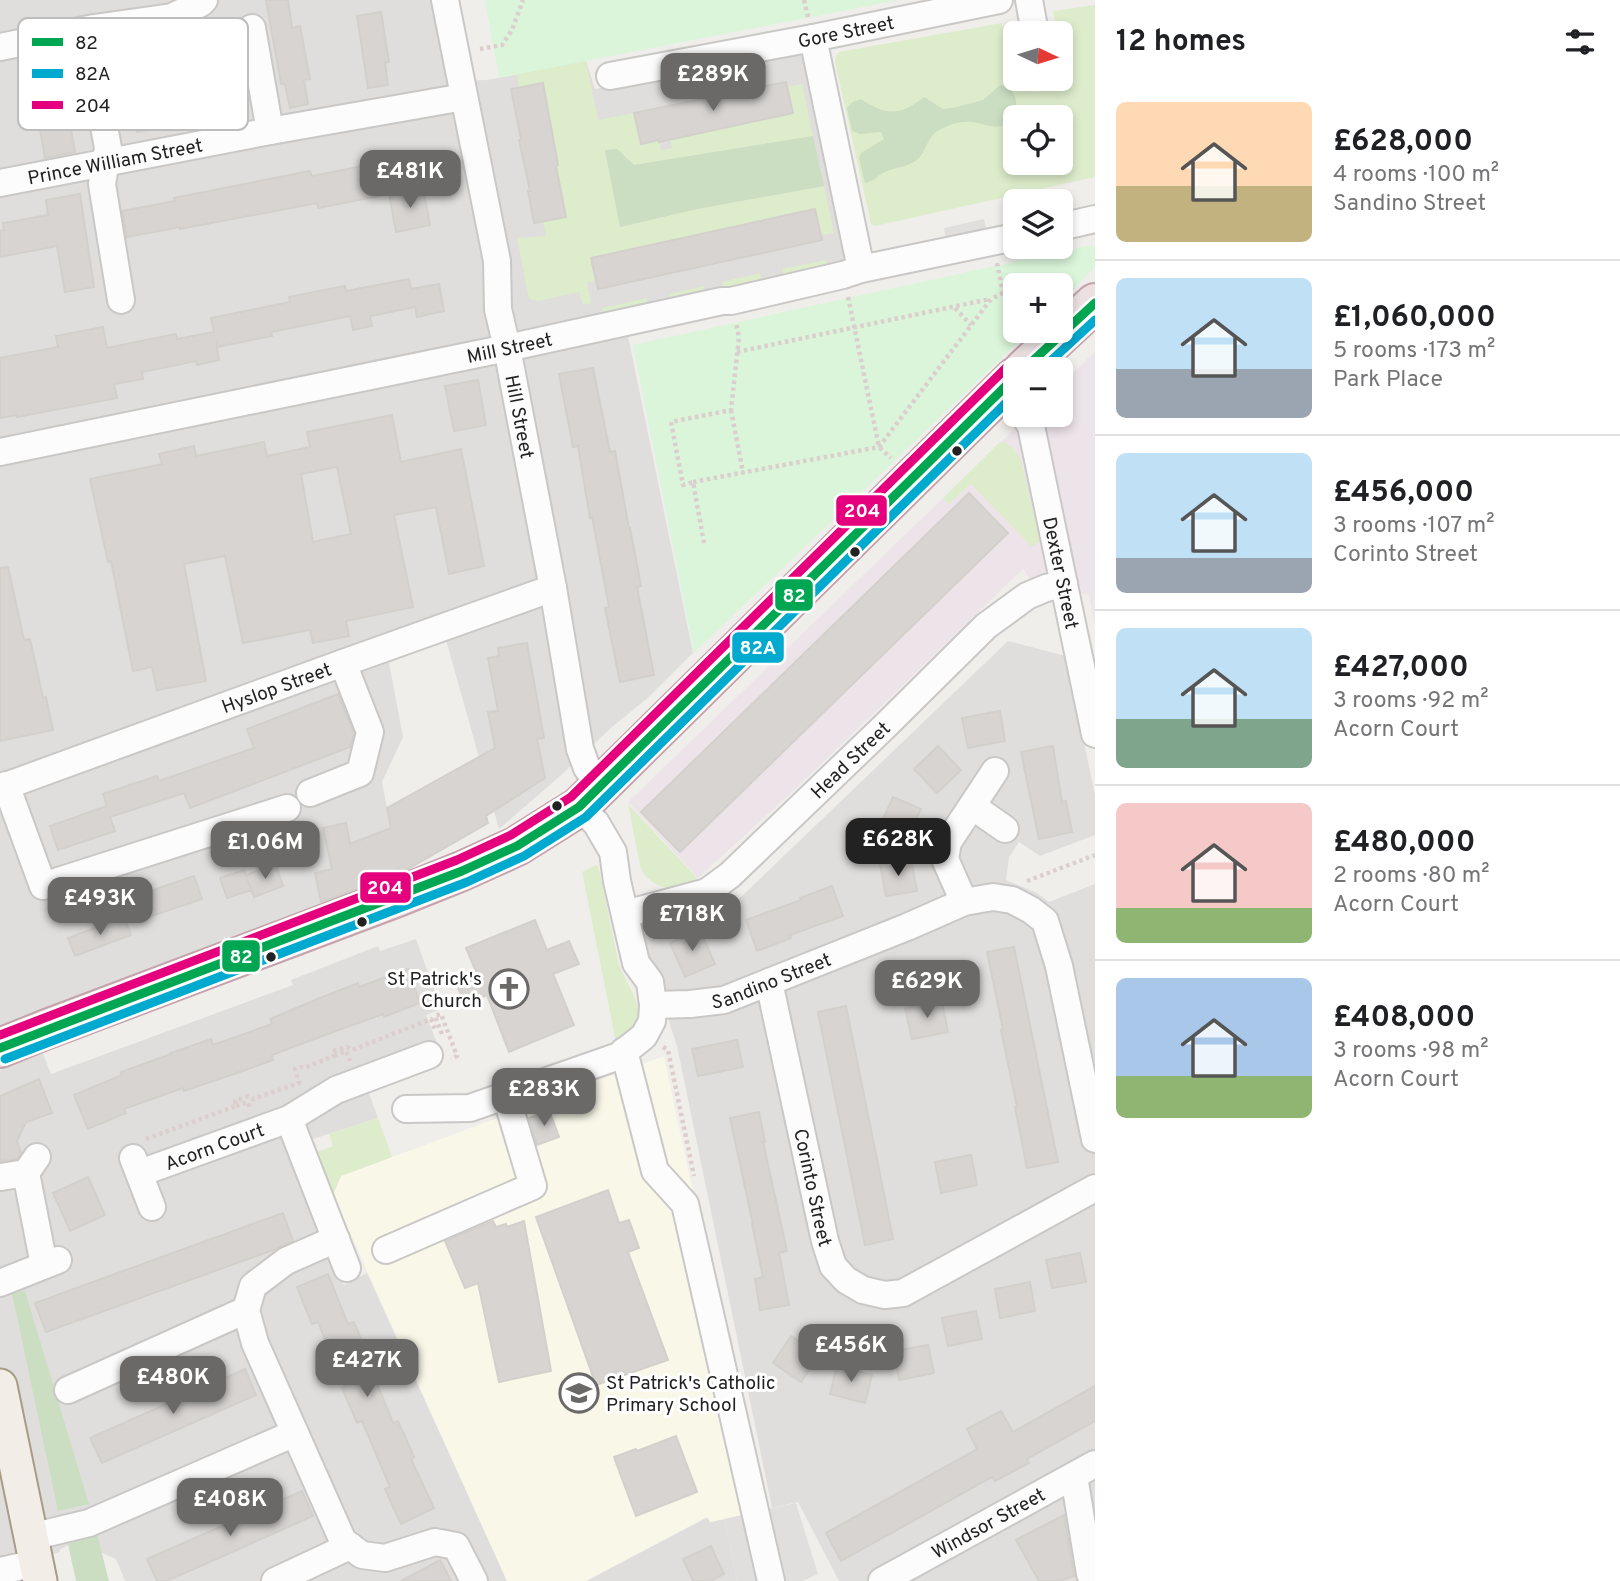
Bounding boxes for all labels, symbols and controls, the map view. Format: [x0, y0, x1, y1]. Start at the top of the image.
street label: Gore Street [796, 12, 896, 55]
legend [18, 18, 248, 130]
north arrow [1003, 21, 1073, 91]
map controls [1003, 21, 1073, 427]
icon: filters [1561, 23, 1599, 61]
text: 12 homes [1116, 24, 1246, 61]
text: 82 [75, 32, 98, 56]
pin: £289K [664, 54, 762, 113]
text: £289K [677, 61, 749, 90]
text: 82A [75, 63, 111, 87]
text: 204 [75, 95, 111, 119]
button: locate [1003, 105, 1073, 175]
text: £628,000 [1333, 124, 1473, 161]
icon: home [1172, 130, 1256, 214]
street label: Prince William Street [26, 134, 205, 191]
pin: £481K [361, 150, 459, 210]
text: £481K [376, 158, 444, 187]
text: 4 rooms · 100 m² [1333, 161, 1499, 190]
button: layers [1003, 189, 1073, 259]
text: Sandino Street [1333, 190, 1486, 219]
button: + [1003, 273, 1073, 343]
text: £1,060,000 [1333, 300, 1496, 337]
icon: home [1172, 306, 1256, 390]
street label: Mill Street [465, 328, 555, 370]
text: 5 rooms · 173 m² [1333, 337, 1495, 366]
button: − [1003, 357, 1073, 427]
text: Park Place [1333, 366, 1443, 395]
street label: Hill Street [498, 373, 538, 461]
unlabelled marker [950, 444, 964, 458]
text: £456,000 [1333, 475, 1474, 512]
icon: home [1172, 481, 1256, 565]
line badge: 204 [835, 494, 888, 527]
text: 204 [844, 500, 880, 524]
text: 3 rooms · 107 m² [1333, 512, 1495, 541]
street label: Dexter Street [1036, 515, 1083, 631]
text: Corinto Street [1333, 541, 1478, 570]
unlabelled marker [848, 545, 862, 559]
line badge: 82 [774, 578, 814, 612]
text: 82 [782, 585, 806, 609]
line badge: 82A [731, 631, 785, 664]
text: 82A [740, 637, 777, 661]
text: £427,000 [1333, 650, 1469, 687]
icon: home [1172, 656, 1256, 740]
street label: Hyslop Street [219, 658, 335, 720]
text: 3 rooms · 92 m² [1333, 687, 1489, 716]
text: Acorn Court [1333, 716, 1459, 745]
street label: Head Street [807, 717, 896, 805]
unlabelled marker [550, 799, 564, 813]
pin: £628K [849, 818, 947, 878]
pin: £1.06M [208, 822, 322, 881]
text: £480,000 [1333, 825, 1475, 862]
text: £628K [862, 826, 934, 855]
text: £1.06M [227, 829, 303, 858]
icon: home [1172, 831, 1256, 915]
text: 2 rooms · 80 m² [1333, 862, 1490, 891]
line badge: 204 [359, 871, 412, 904]
text: 204 [367, 877, 403, 901]
pin: £493K [51, 878, 149, 937]
text: £493K [64, 885, 136, 914]
text: Acorn Court [1333, 891, 1459, 920]
pin: £718K [643, 894, 741, 953]
text: £718K [659, 901, 725, 930]
unlabelled marker [355, 915, 369, 929]
line badge: 82 [221, 939, 261, 973]
text: 82 [229, 946, 253, 970]
street label: Sandino Street [710, 948, 835, 1015]
unlabelled marker [264, 950, 278, 964]
pin: £629K [878, 960, 976, 1020]
place label: St Patrick's Church [387, 968, 482, 1014]
church icon: St Patrick's Church [488, 968, 530, 1010]
text: £629K [891, 968, 963, 997]
text: £408,000 [1333, 1000, 1475, 1037]
icon: home [1172, 1006, 1256, 1090]
text: 3 rooms · 98 m² [1333, 1037, 1489, 1066]
text: Acorn Court [1333, 1066, 1459, 1095]
pin: £283K [495, 1068, 593, 1128]
text: £283K [508, 1076, 580, 1105]
street label: Acorn Court [162, 1119, 268, 1177]
street label: Corinto Street [787, 1127, 836, 1250]
pin: £456K [802, 1324, 900, 1384]
text: £456K [814, 1332, 888, 1361]
pin: £427K [318, 1340, 416, 1399]
text: £427K [331, 1347, 403, 1376]
pin: £480K [124, 1356, 222, 1416]
text: £480K [136, 1364, 210, 1393]
school or university icon: St Patrick's Catholic Primary School [558, 1372, 600, 1414]
place label: St Patrick's Catholic Primary School [606, 1372, 775, 1418]
pin: £408K [181, 1478, 279, 1538]
street label: Windsor Street [928, 1484, 1050, 1565]
text: £408K [193, 1486, 267, 1515]

